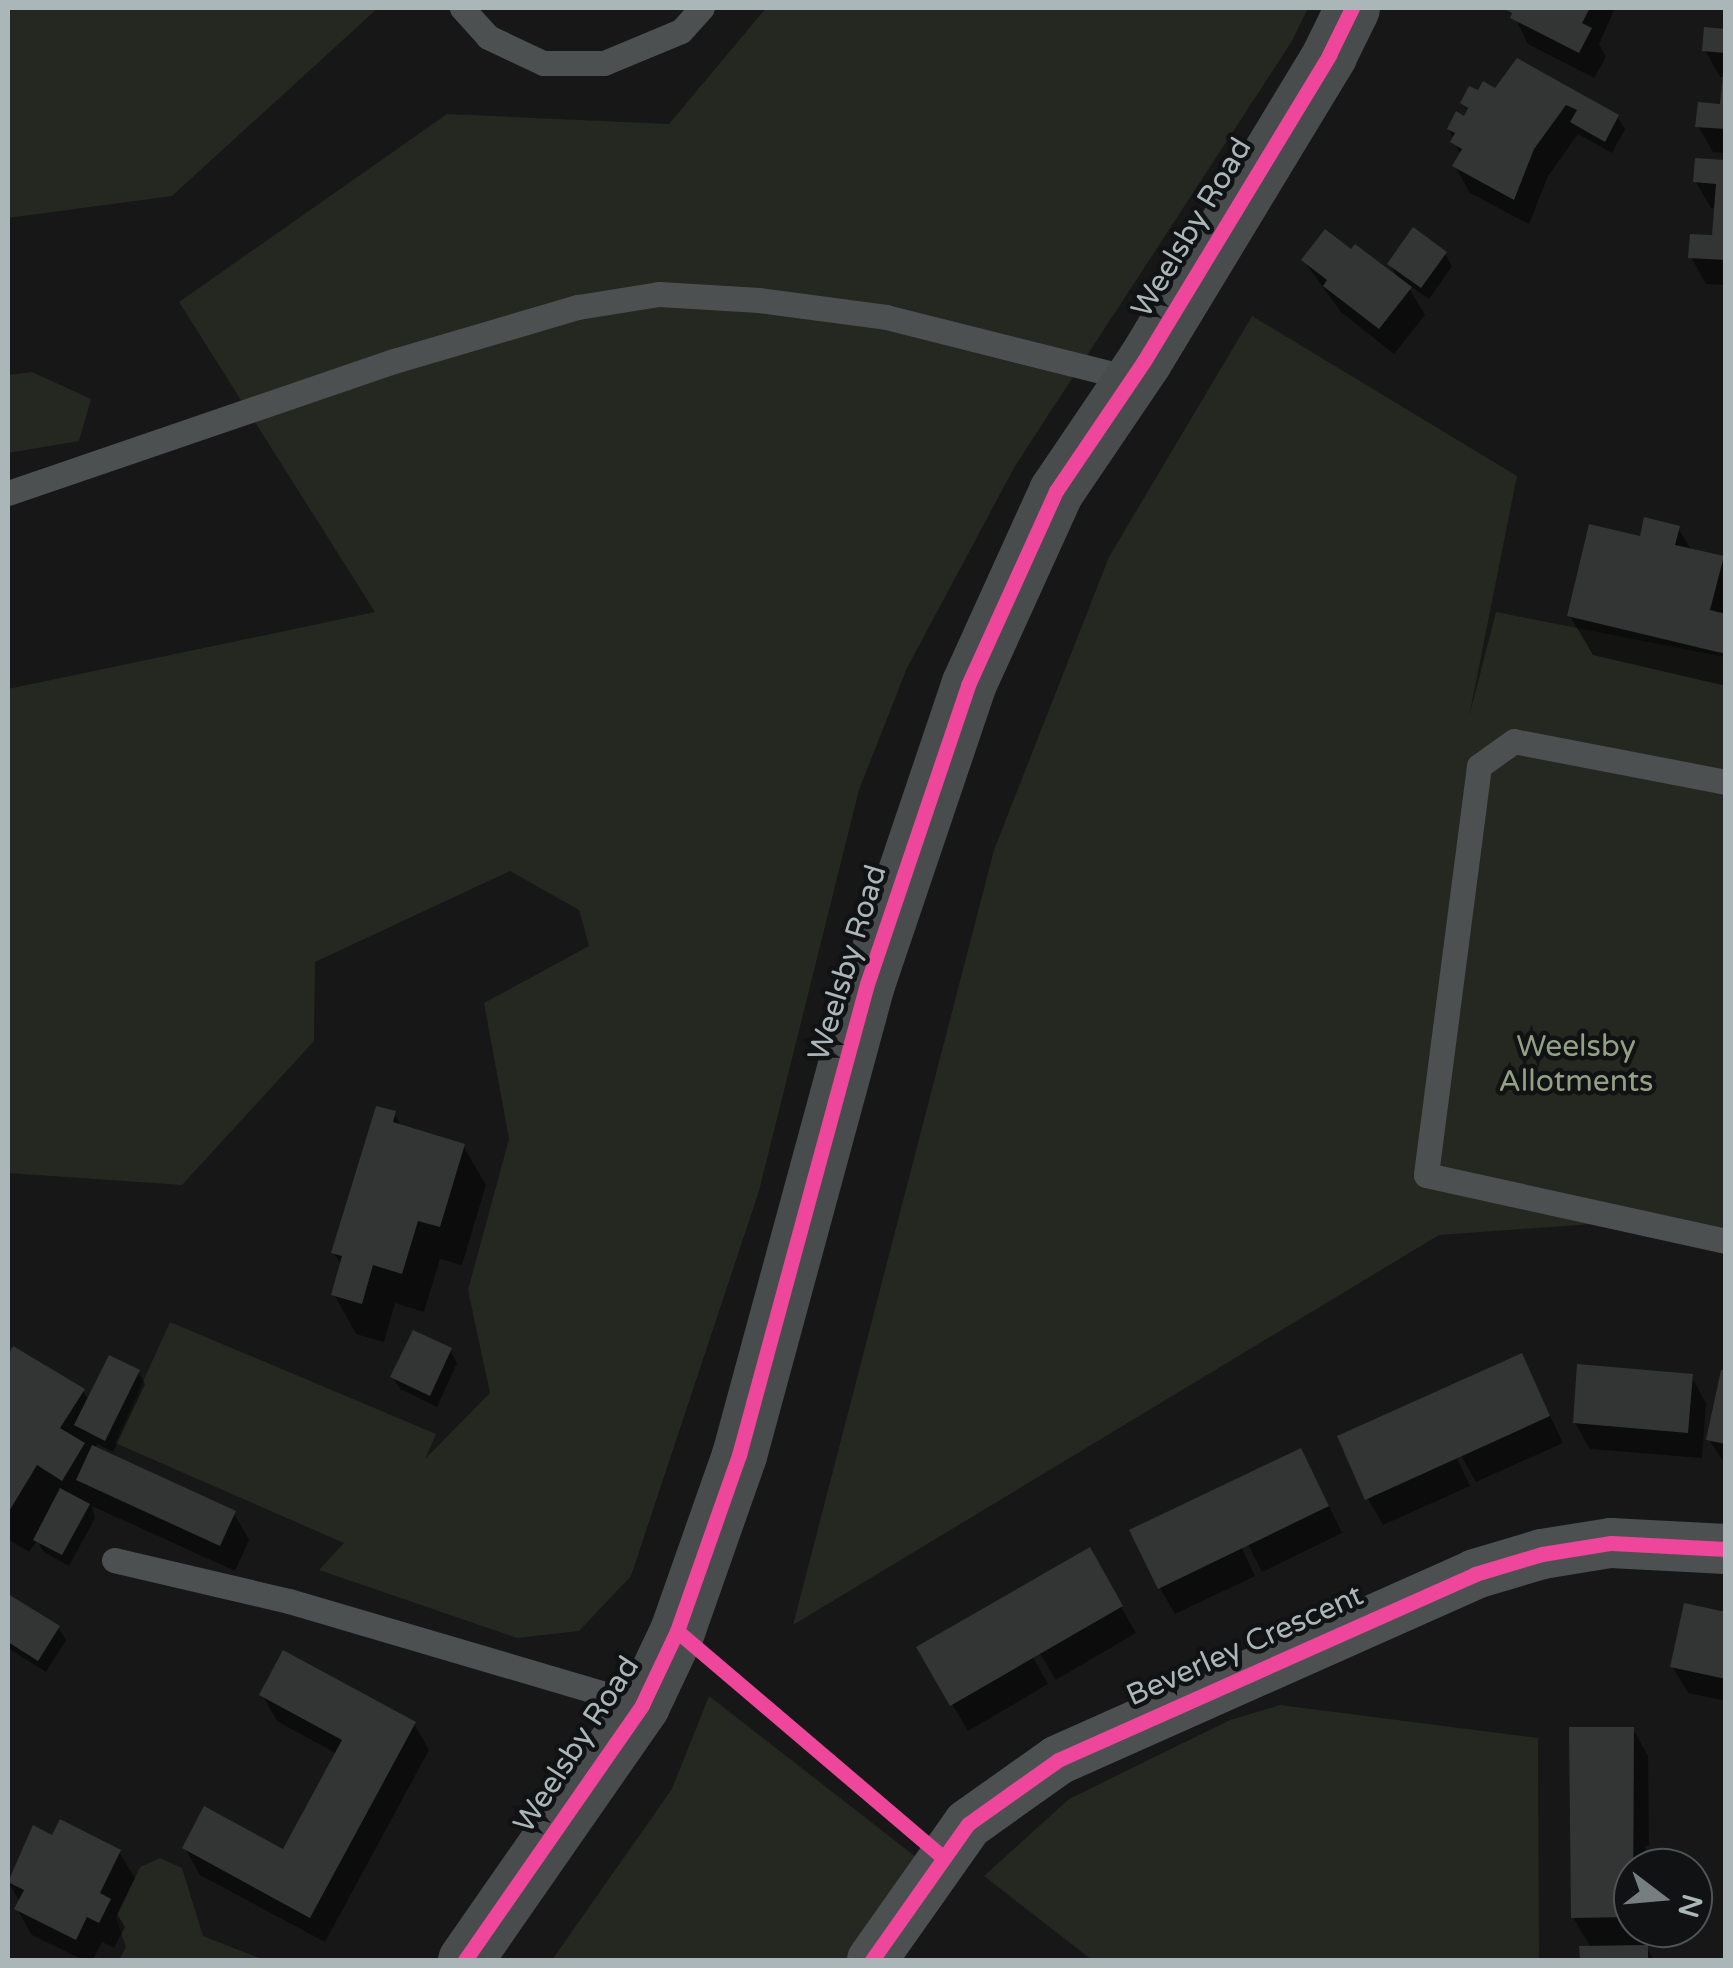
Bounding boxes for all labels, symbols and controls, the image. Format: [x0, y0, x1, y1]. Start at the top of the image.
street label: Weelsby Road [1124, 132, 1260, 324]
street label: Weelsby Road [801, 861, 895, 1065]
park label: Weelsby Allotments [1498, 1029, 1654, 1100]
street label: Beverley Crescent [1121, 1578, 1369, 1714]
street label: Weelsby Road [507, 1650, 647, 1840]
north arrow [1613, 1848, 1713, 1948]
text: N [1670, 1890, 1709, 1921]

